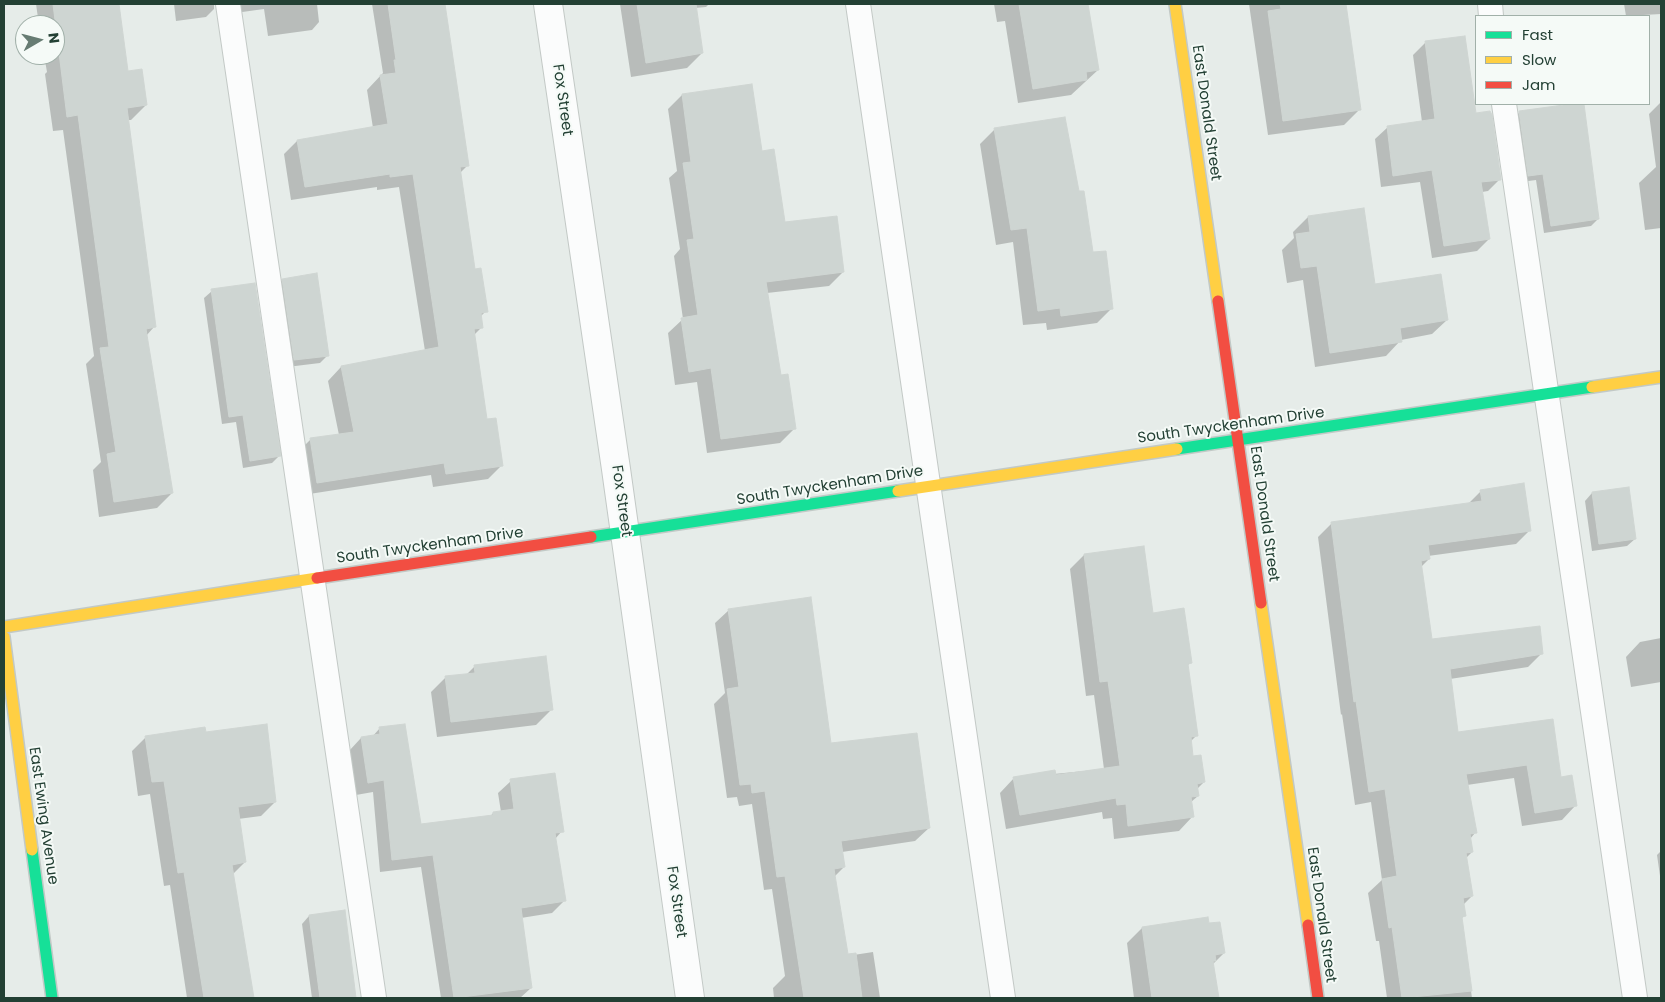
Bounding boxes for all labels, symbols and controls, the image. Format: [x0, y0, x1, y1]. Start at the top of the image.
north arrow [15, 15, 65, 65]
legend [1475, 15, 1650, 105]
text: Fast [1522, 24, 1553, 45]
text: N [43, 31, 64, 45]
street label: East Donald Street [1188, 44, 1224, 182]
text: Slow [1522, 49, 1556, 70]
street label: Fox Street [548, 63, 576, 137]
text: Jam [1522, 74, 1556, 95]
street label: South Twyckenham Drive [1136, 404, 1326, 448]
street label: East Donald Street [1246, 445, 1282, 583]
street label: South Twyckenham Drive [736, 462, 924, 510]
street label: Fox Street [607, 464, 635, 538]
street label: South Twyckenham Drive [335, 524, 525, 568]
street label: East Ewing Avenue [24, 746, 62, 886]
street label: East Donald Street [1303, 846, 1339, 984]
street label: Fox Street [662, 865, 690, 939]

